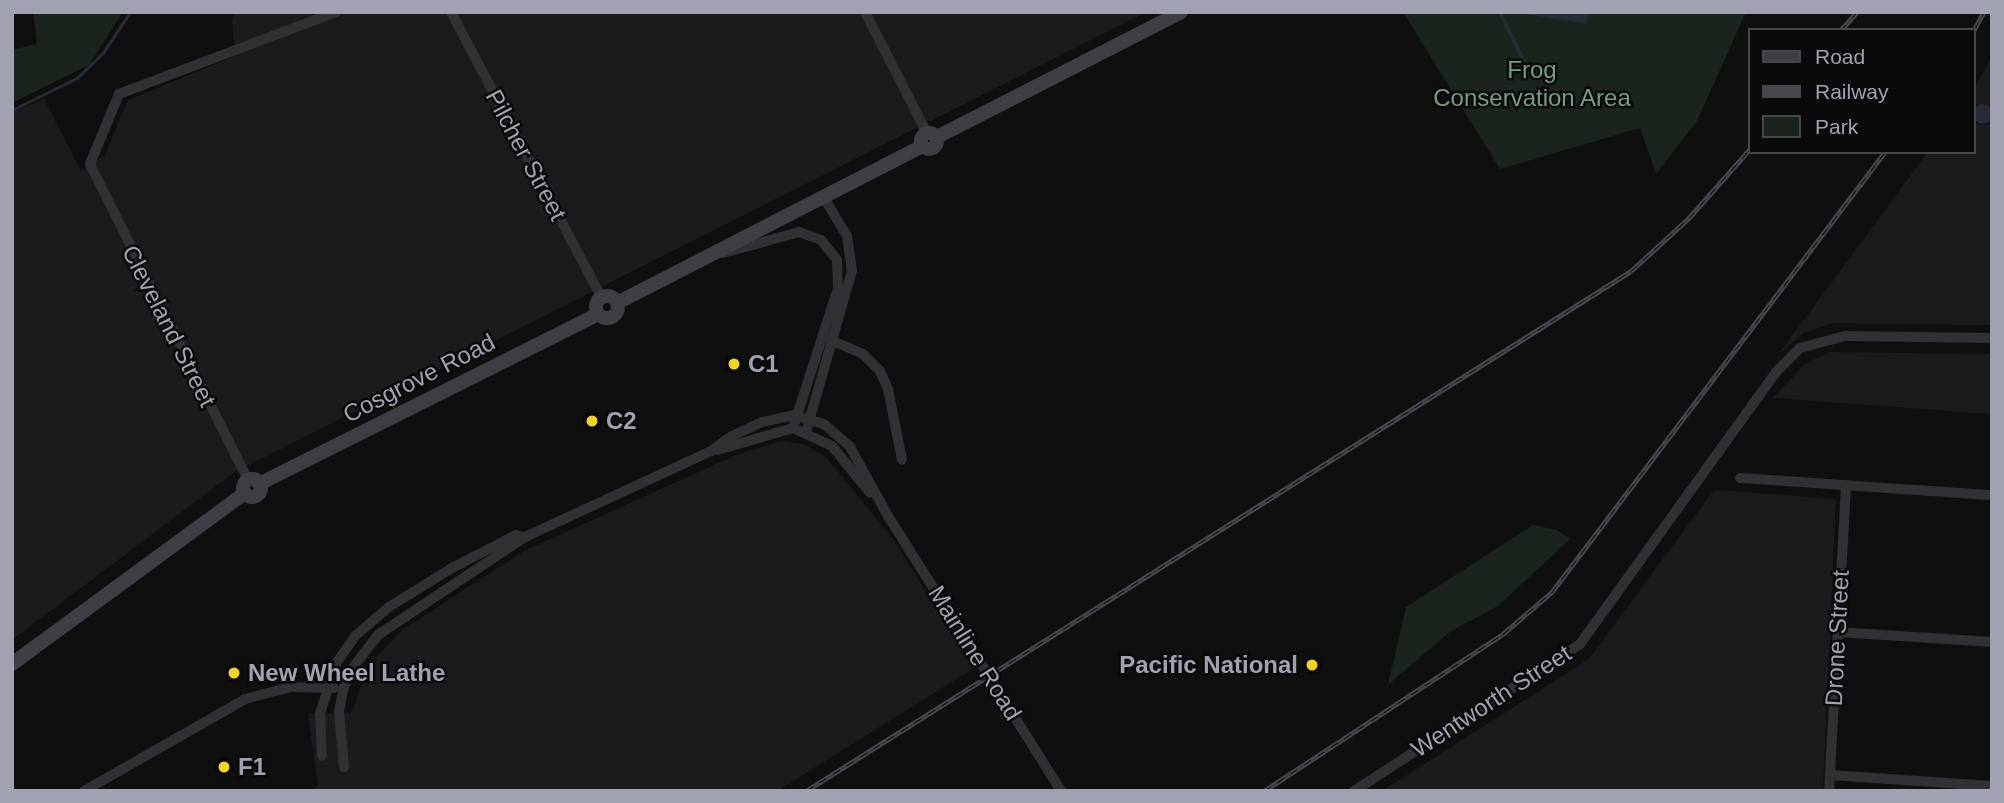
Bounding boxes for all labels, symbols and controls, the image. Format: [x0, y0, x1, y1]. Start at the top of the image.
legend [1748, 28, 1976, 154]
text: Road [1815, 45, 1865, 68]
park label: Frog Conservation Area [1433, 56, 1631, 112]
text: Railway [1815, 80, 1889, 103]
street label: Pilcher Street [479, 85, 573, 225]
text: Park [1815, 115, 1858, 138]
street label: Cleveland Street [116, 240, 222, 412]
street label: Cosgrove Road [338, 327, 500, 429]
place label: C1 [748, 350, 779, 378]
marker: C1 [726, 356, 742, 372]
place label: C2 [606, 407, 637, 435]
marker: C2 [584, 413, 600, 429]
street label: Drone Street [1819, 569, 1855, 707]
street label: Mainline Road [922, 580, 1028, 726]
street label: Wentworth Street [1406, 639, 1576, 763]
place label: Pacific National [1119, 651, 1298, 679]
marker: Pacific National [1304, 657, 1320, 673]
place label: New Wheel Lathe [248, 659, 445, 687]
marker: New Wheel Lathe [226, 665, 242, 681]
place label: F1 [238, 753, 266, 781]
marker: F1 [216, 759, 232, 775]

